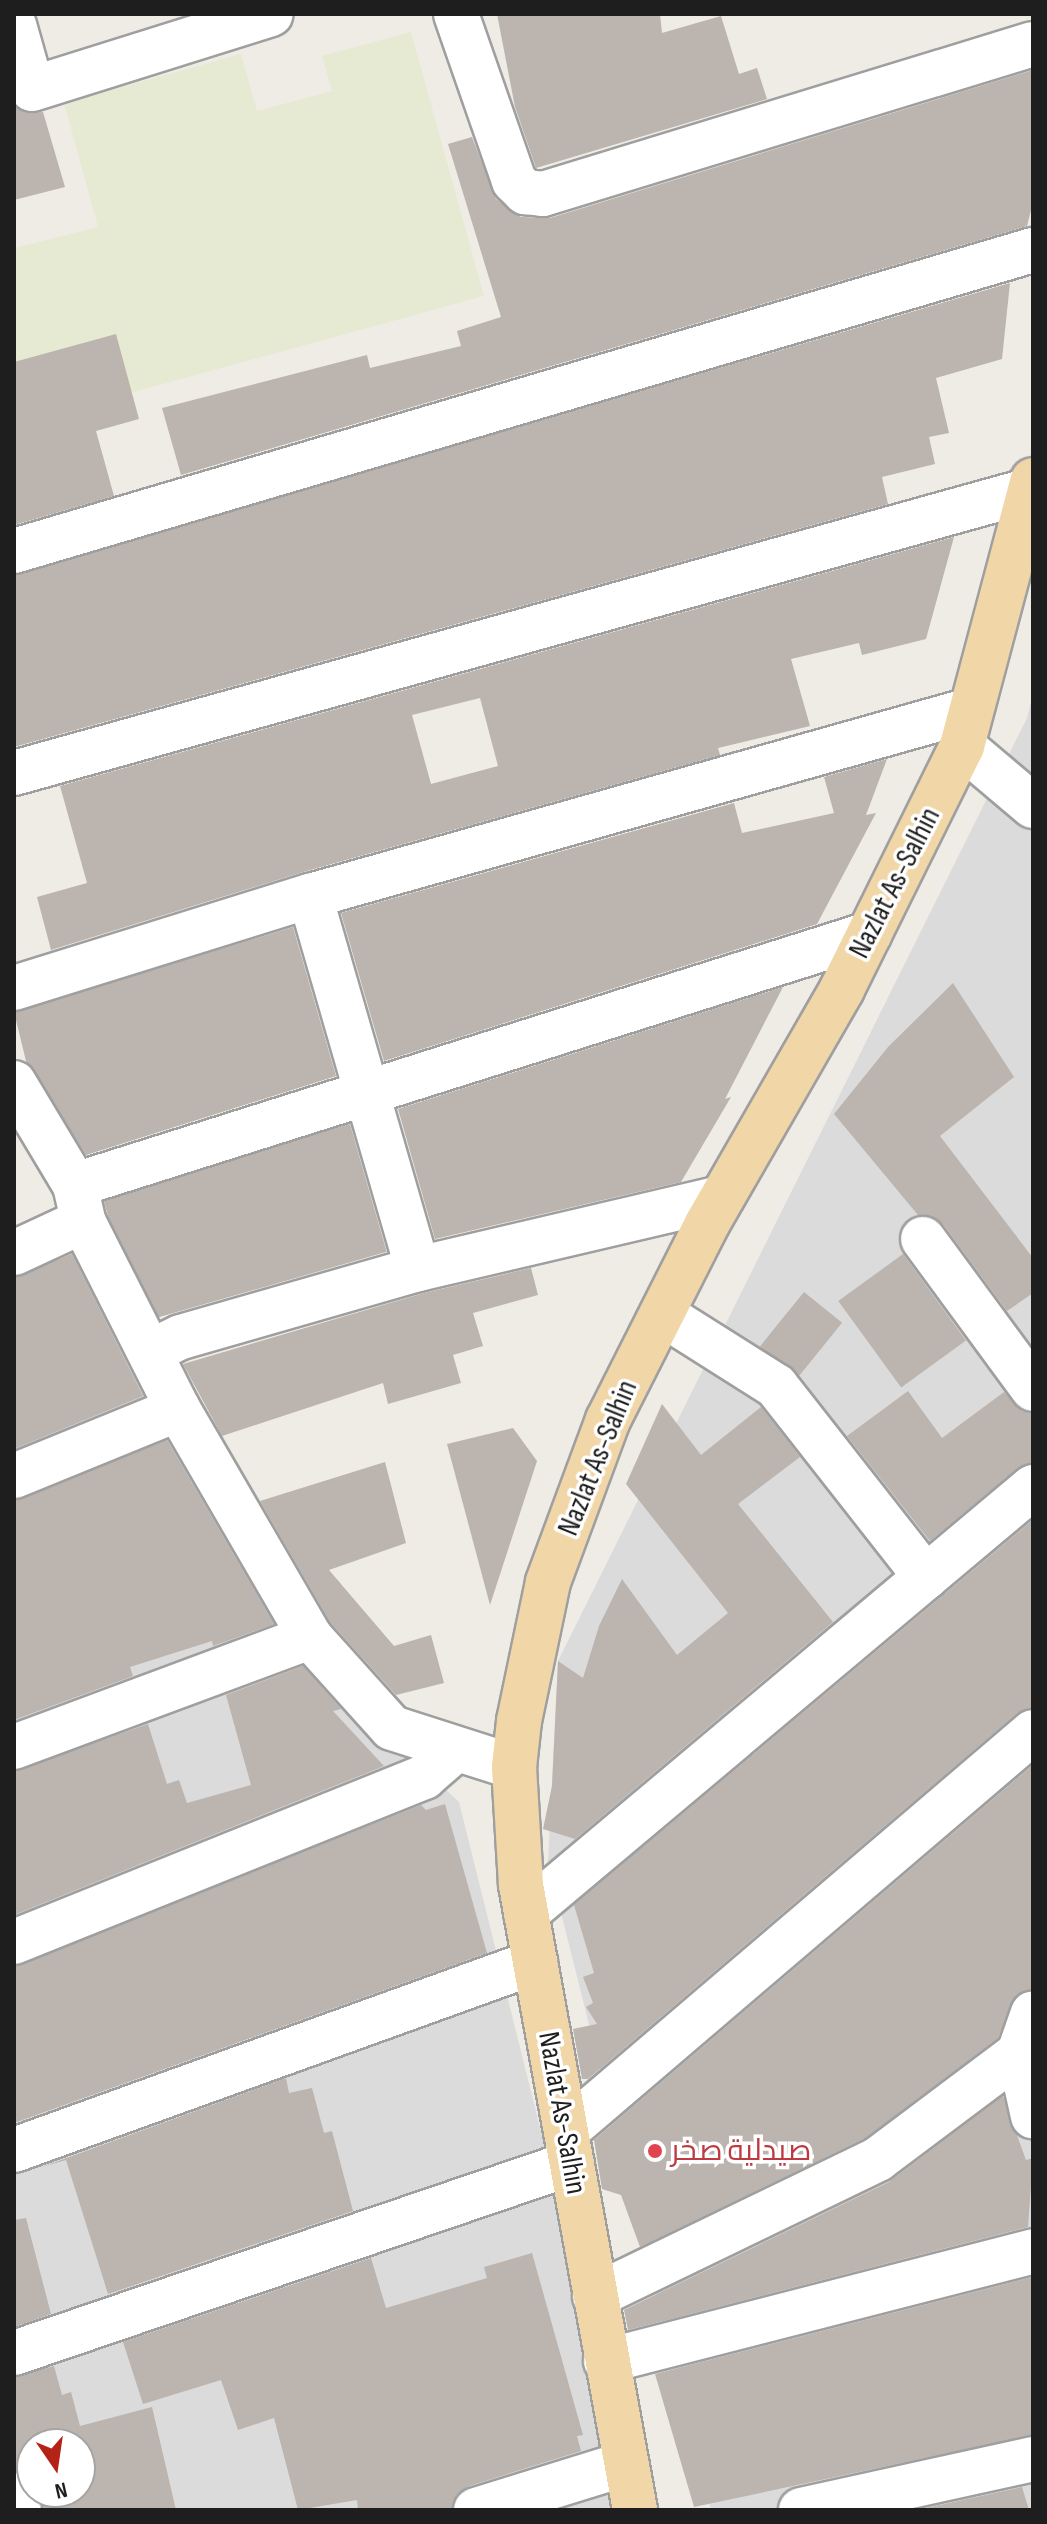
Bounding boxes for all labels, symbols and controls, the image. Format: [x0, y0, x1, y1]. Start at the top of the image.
street label: Nazlat As-Salhin [842, 802, 948, 964]
street label: Nazlat As-Salhin [551, 1375, 645, 1541]
street label: Nazlat As-Salhin [530, 2029, 594, 2197]
place label: صيدلية صخر [671, 2133, 811, 2169]
marker: صيدلية صخر [646, 2142, 664, 2160]
north arrow [16, 2428, 96, 2508]
text: N [52, 2475, 70, 2504]

